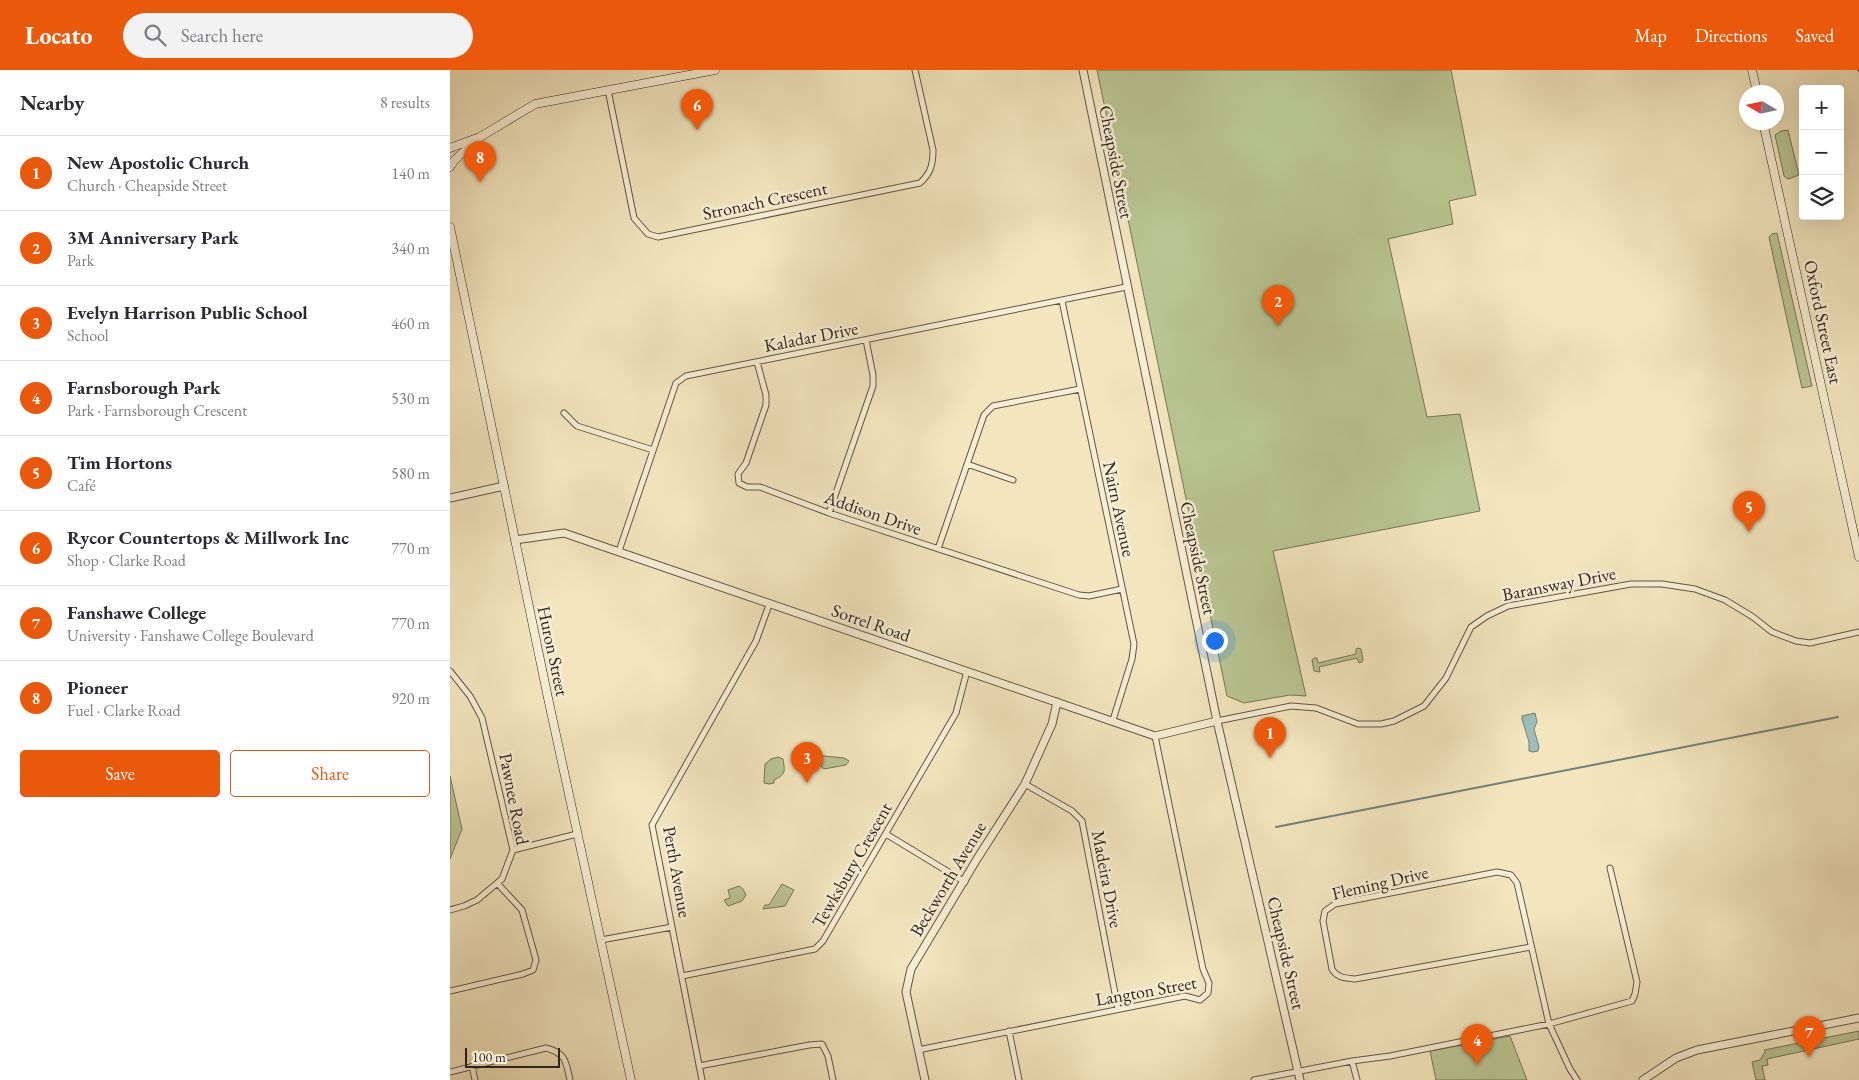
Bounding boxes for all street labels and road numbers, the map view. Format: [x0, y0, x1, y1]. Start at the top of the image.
street label: Cheapside Street [1094, 103, 1139, 221]
street label: Stronach Crescent [701, 176, 830, 225]
street label: Oxford Street East [1799, 258, 1848, 386]
street label: Kaladar Drive [762, 316, 860, 357]
street label: Nairn Avenue [1098, 459, 1141, 559]
street label: Addison Drive [821, 485, 925, 540]
street label: Cheapside Street [1175, 499, 1222, 617]
street label: Baransway Drive [1500, 561, 1618, 606]
street label: Sorrel Road [829, 598, 914, 647]
street label: Huron Street [533, 604, 574, 698]
street label: Pawnee Road [494, 751, 535, 848]
street label: Tewksbury Crescent [806, 798, 897, 931]
street label: Beckworth Avenue [904, 817, 991, 940]
street label: Perth Avenue [658, 824, 697, 919]
street label: Madeira Drive [1087, 828, 1128, 930]
street label: Fleming Drive [1329, 860, 1430, 905]
street label: Cheapside Street [1262, 894, 1311, 1012]
street label: Langton Street [1094, 970, 1199, 1011]

